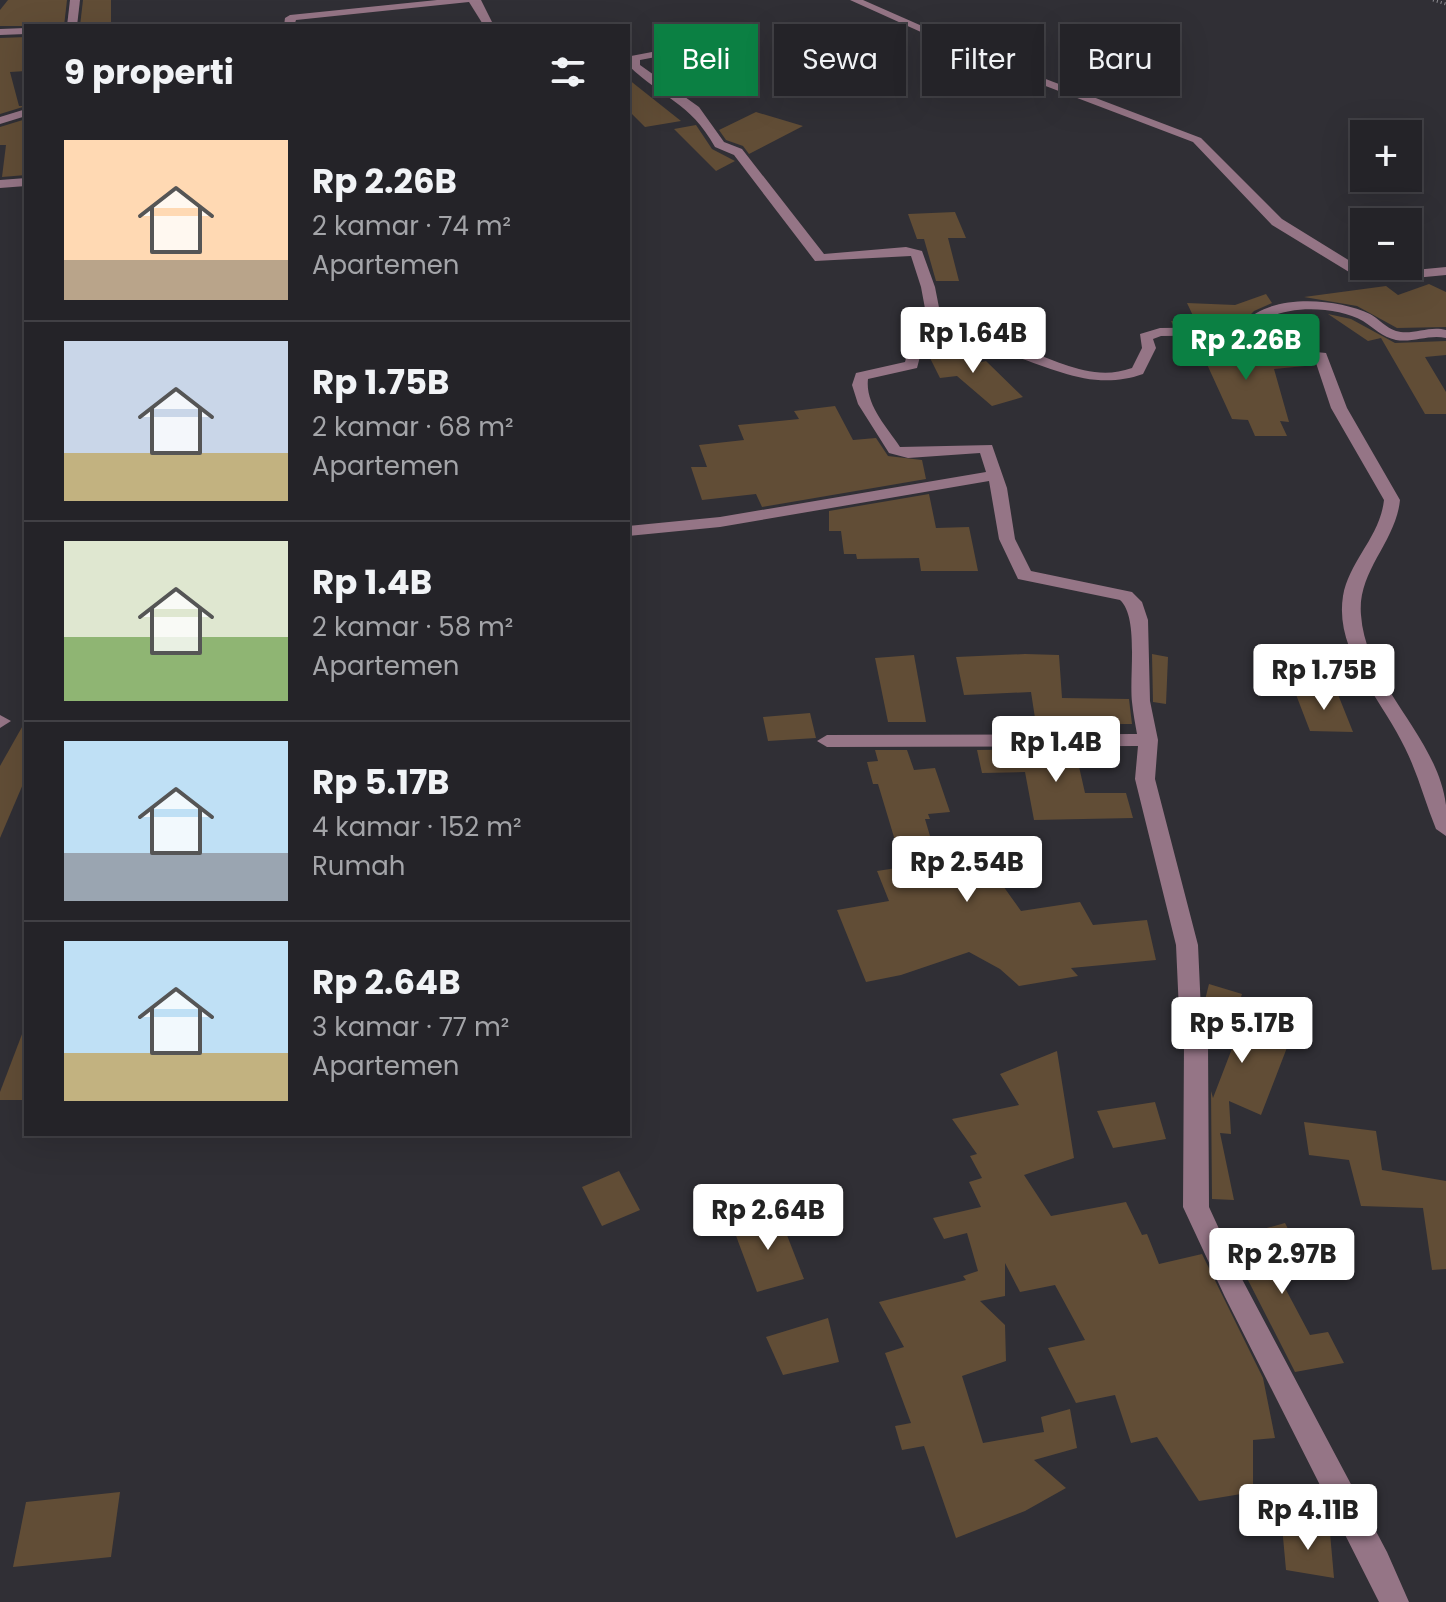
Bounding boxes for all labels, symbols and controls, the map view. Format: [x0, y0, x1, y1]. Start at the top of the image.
chip: Beli [654, 24, 758, 96]
chip: Sewa [774, 24, 906, 96]
chip: Filter [922, 24, 1044, 96]
chip: Baru [1060, 24, 1180, 96]
text: 9 properti [64, 48, 234, 96]
icon: filters [546, 50, 590, 94]
map controls [1350, 120, 1422, 280]
button: + [1350, 120, 1422, 192]
text: Rp 2.26B [312, 157, 457, 205]
icon: home [128, 172, 224, 268]
text: 2 kamar · 74 m² [312, 208, 511, 244]
button: − [1350, 208, 1422, 280]
text: Apartemen [312, 247, 460, 283]
pin: Rp 1.64B [890, 307, 1056, 375]
pin: Rp 2.26B [1163, 314, 1329, 382]
text: Rp 1.64B [919, 315, 1027, 351]
text: Rp 2.26B [1191, 322, 1301, 358]
text: Rp 1.75B [312, 358, 450, 406]
icon: home [128, 373, 224, 469]
text: 2 kamar · 68 m² [312, 409, 514, 445]
text: Apartemen [312, 448, 460, 484]
text: Rp 1.4B [312, 558, 432, 606]
icon: home [128, 573, 224, 669]
text: 2 kamar · 58 m² [312, 609, 513, 645]
pin: Rp 1.75B [1241, 644, 1407, 712]
text: Apartemen [312, 648, 460, 684]
text: Rp 1.75B [1271, 652, 1377, 688]
pin: Rp 1.4B [982, 716, 1130, 784]
text: Rp 1.4B [1010, 724, 1102, 760]
text: Rp 5.17B [312, 758, 450, 806]
icon: home [128, 773, 224, 869]
text: 4 kamar · 152 m² [312, 809, 522, 845]
pin: Rp 2.54B [884, 836, 1050, 904]
text: Rp 2.54B [910, 844, 1024, 880]
text: Rumah [312, 848, 405, 884]
text: Rp 2.64B [312, 958, 461, 1006]
icon: home [128, 973, 224, 1069]
pin: Rp 5.17B [1159, 997, 1325, 1065]
text: Rp 5.17B [1189, 1005, 1295, 1041]
text: 3 kamar · 77 m² [312, 1009, 509, 1045]
text: Apartemen [312, 1048, 460, 1084]
pin: Rp 2.64B [685, 1184, 851, 1252]
text: Rp 2.64B [711, 1192, 825, 1228]
pin: Rp 2.97B [1199, 1228, 1365, 1296]
text: Rp 2.97B [1227, 1236, 1337, 1272]
pin: Rp 4.11B [1225, 1484, 1391, 1552]
text: Rp 4.11B [1257, 1492, 1359, 1528]

